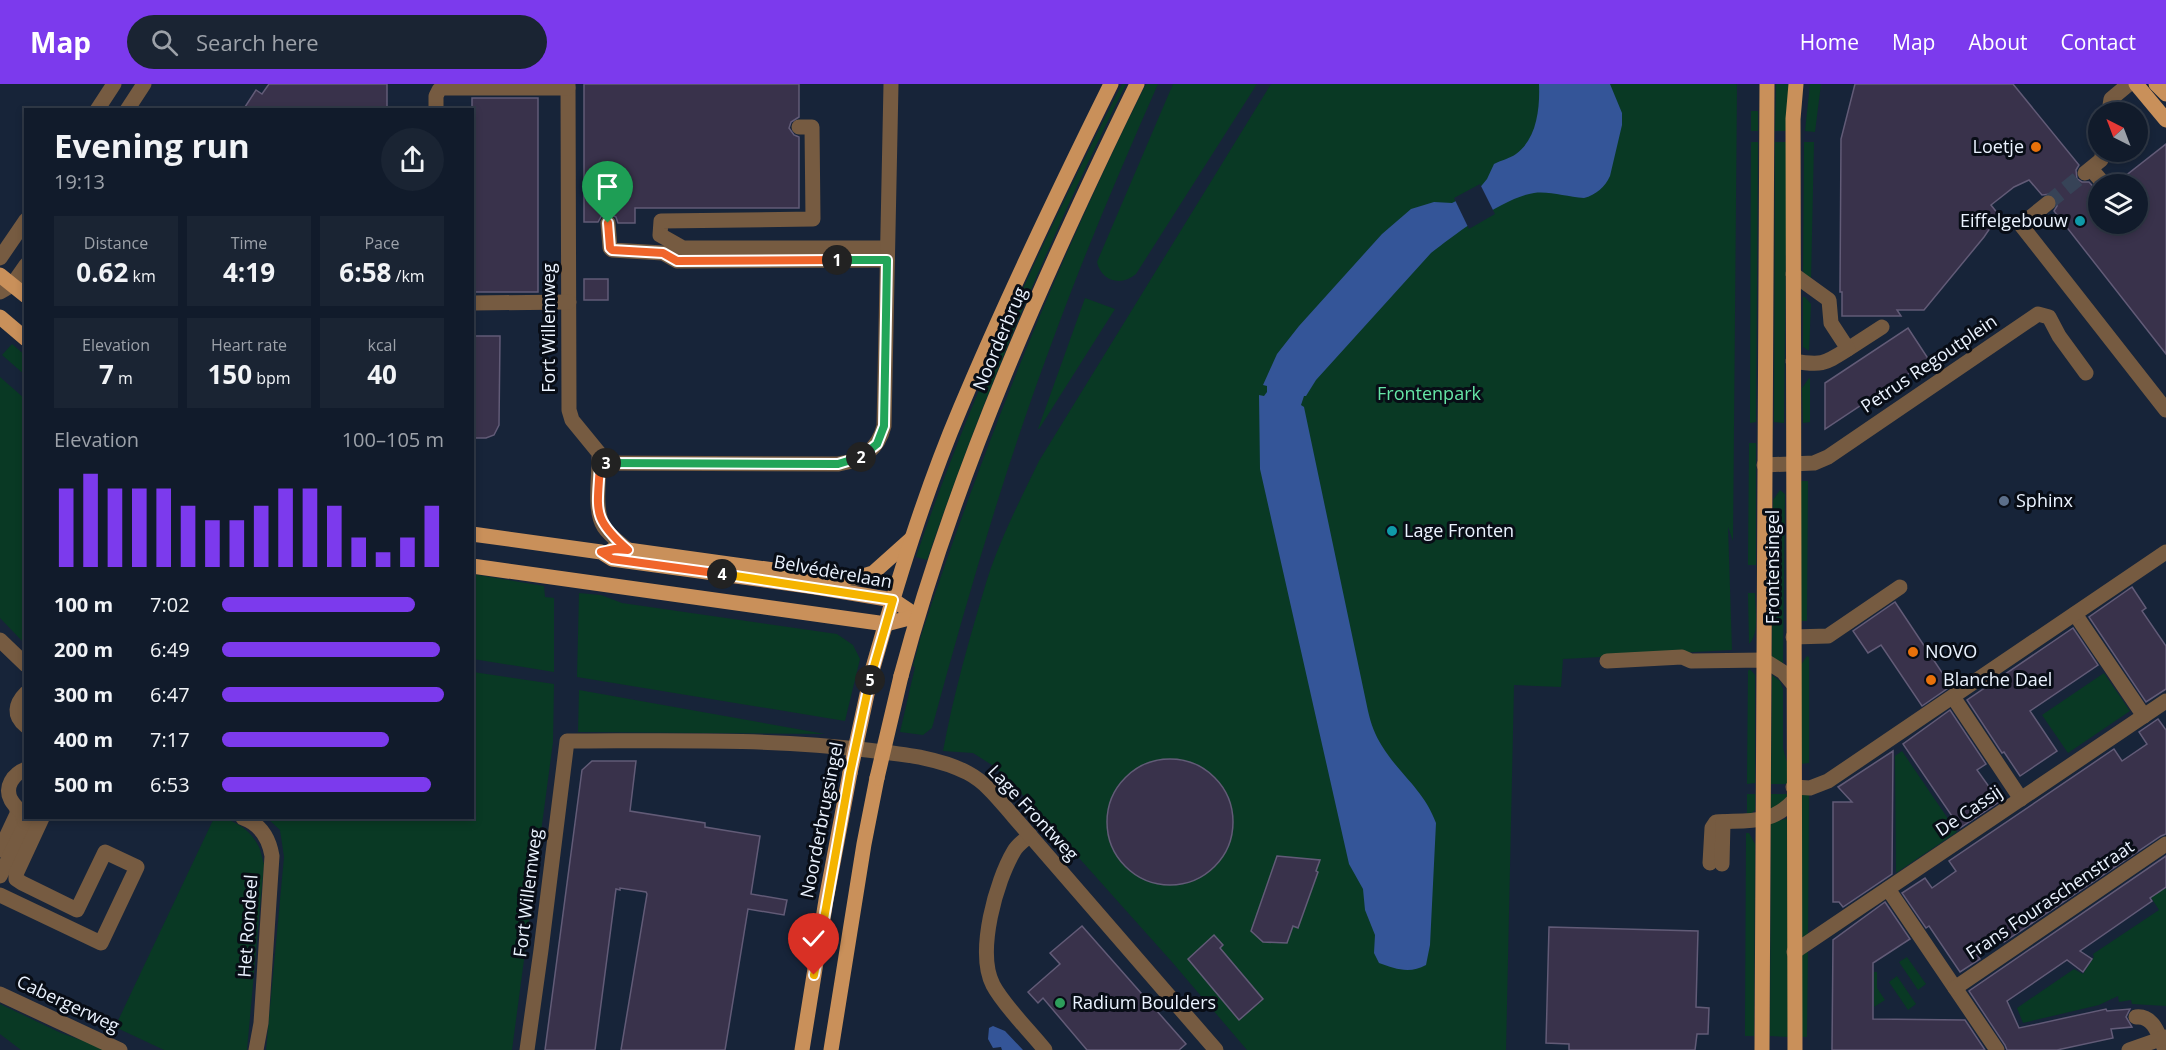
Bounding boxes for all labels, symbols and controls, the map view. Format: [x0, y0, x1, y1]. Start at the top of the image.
search box [127, 15, 547, 69]
text: Map [30, 23, 91, 61]
icon: search [148, 26, 181, 59]
text: Search here [196, 27, 319, 57]
text: Home [1800, 28, 1859, 56]
text: Map [1892, 28, 1935, 56]
text: About [1968, 28, 2028, 56]
text: Contact [2061, 28, 2136, 56]
north arrow [2088, 102, 2148, 162]
map controls [2088, 102, 2148, 234]
text: Evening run [54, 123, 250, 168]
button: share [381, 128, 444, 191]
place label: Loetje [1973, 134, 2024, 158]
marker: Loetje [2029, 140, 2043, 154]
pin [582, 161, 633, 223]
text: 19:13 [54, 168, 105, 195]
icon: arrive [591, 170, 624, 203]
button: layers [2088, 174, 2148, 234]
place label: Eiffelgebouw [1960, 208, 2068, 232]
marker: Eiffelgebouw [2073, 214, 2087, 228]
text: Distance [84, 232, 148, 254]
text: Time [231, 232, 267, 254]
text: Pace [364, 232, 400, 254]
pin: 1 [822, 245, 852, 275]
text: 1 [832, 249, 842, 271]
text: 0.62 [76, 254, 128, 290]
text: 4:19 [223, 254, 275, 290]
text: 6:58 [339, 254, 391, 290]
street label: Fort Willemweg [536, 263, 560, 393]
text: km [128, 265, 156, 287]
text: /km [391, 265, 425, 287]
street label: Noorderbrug [966, 283, 1032, 394]
street label: Petrus Regoutplein [1856, 309, 2001, 418]
text: Elevation [82, 334, 150, 356]
text: Heart rate [211, 334, 287, 356]
text: kcal [368, 334, 397, 356]
text: 7 [99, 356, 114, 392]
text: 150 [207, 356, 252, 392]
text: 40 [367, 356, 397, 392]
text: m [114, 367, 133, 389]
text: bpm [252, 367, 291, 389]
park label: Frontenpark [1377, 381, 1481, 405]
text: Elevation [54, 426, 139, 453]
text: 100–105 m [342, 426, 444, 453]
pin: 2 [846, 442, 876, 472]
text: 2 [856, 446, 866, 468]
pin: 3 [591, 448, 621, 478]
text: 3 [601, 452, 611, 474]
place label: Sphinx [2016, 488, 2074, 512]
marker: Sphinx [1997, 494, 2011, 508]
street label: Frontensingel [1760, 510, 1784, 624]
place label: Lage Fronten [1404, 518, 1514, 542]
marker: Lage Fronten [1385, 524, 1399, 538]
street label: Belvédèrelaan [772, 549, 894, 593]
pin: 4 [707, 559, 737, 589]
text: 4 [717, 563, 727, 585]
text: 100 m [54, 591, 113, 618]
text: 7:02 [150, 591, 190, 618]
text: 200 m [54, 636, 113, 663]
text: 6:49 [150, 636, 190, 663]
place label: NOVO [1925, 639, 1977, 663]
marker: NOVO [1906, 645, 1920, 659]
pin: 5 [855, 665, 885, 695]
place label: Blanche Dael [1943, 667, 2052, 691]
text: 5 [865, 669, 875, 691]
marker: Blanche Dael [1924, 673, 1938, 687]
text: 300 m [54, 681, 113, 708]
text: 6:47 [150, 681, 190, 708]
text: 400 m [54, 726, 113, 753]
text: 7:17 [150, 726, 190, 753]
street label: Noorderbrugsingel [794, 740, 848, 900]
street label: Lage Frontweg [983, 759, 1085, 866]
text: 500 m [54, 771, 113, 798]
text: 6:53 [150, 771, 190, 798]
street label: De Cassij [1930, 779, 2006, 841]
street label: Fort Willemweg [507, 827, 547, 959]
street label: Frans Fouraschenstraat [1961, 834, 2138, 964]
street label: Het Rondeel [231, 874, 263, 978]
pin [788, 913, 839, 975]
icon: check [797, 922, 830, 955]
street label: Cabergerweg [13, 969, 124, 1037]
place label: Radium Boulders [1072, 990, 1216, 1014]
marker: Radium Boulders [1053, 996, 1067, 1010]

